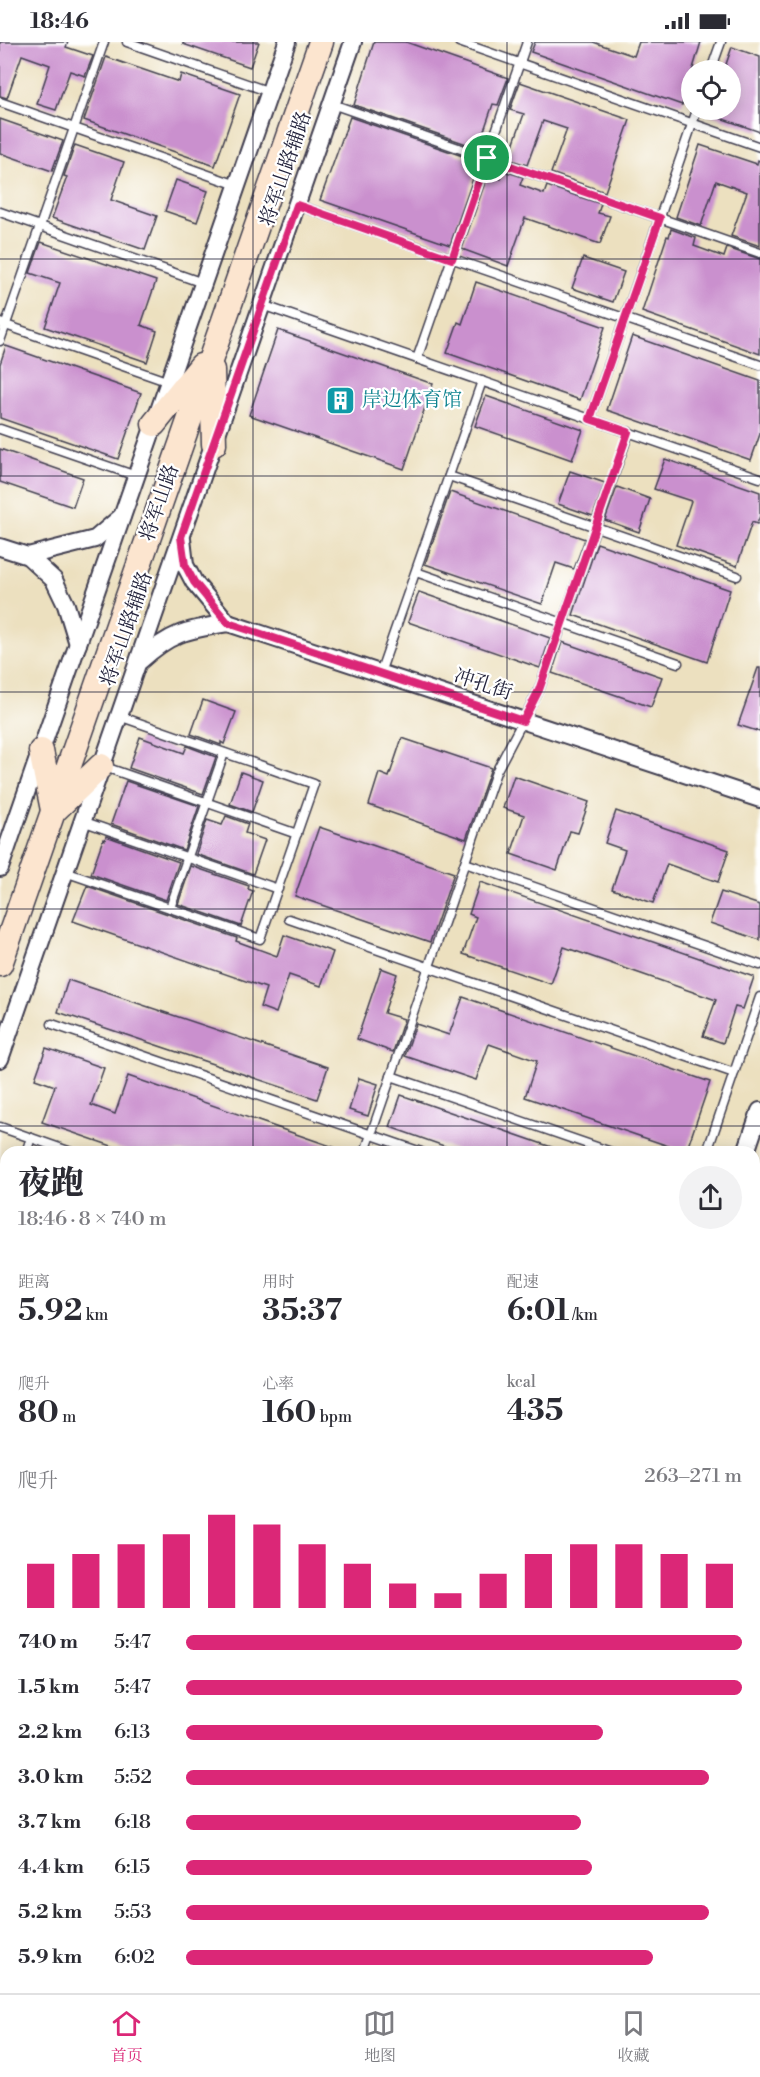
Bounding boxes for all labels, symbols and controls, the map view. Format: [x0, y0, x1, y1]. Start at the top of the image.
text: 18:46 [30, 8, 89, 35]
map controls [681, 60, 741, 120]
button: locate [681, 60, 741, 120]
street label: 将军山路辅路 [255, 108, 317, 230]
pin [461, 132, 512, 183]
icon: arrive [470, 141, 503, 174]
building icon: 岸边体育馆 [325, 384, 357, 416]
place label: 岸边体育馆 [362, 388, 462, 413]
street label: 将军山路 [135, 461, 185, 545]
street label: 将军山路辅路 [96, 568, 158, 690]
street label: 冲孔街 [451, 664, 515, 706]
text: 夜跑 [18, 1164, 84, 1205]
button: share [679, 1166, 742, 1229]
text: 18:46 · 8 × 740 m [18, 1207, 166, 1232]
text: 距离 [18, 1272, 50, 1292]
text: 用时 [262, 1272, 294, 1292]
text: 配速 [507, 1272, 539, 1292]
text: 5.92 [18, 1292, 82, 1330]
text: 35:37 [262, 1292, 342, 1330]
text: 6:01 [507, 1292, 569, 1330]
text: km [82, 1305, 108, 1325]
text: /km [569, 1305, 598, 1325]
text: kcal [507, 1372, 536, 1392]
text: 爬升 [18, 1374, 50, 1394]
text: 心率 [262, 1374, 294, 1394]
text: 435 [507, 1392, 563, 1430]
text: 80 [18, 1394, 59, 1432]
text: 160 [262, 1394, 316, 1432]
text: m [59, 1407, 76, 1427]
text: bpm [316, 1407, 352, 1427]
text: 263–271 m [644, 1464, 742, 1489]
text: 爬升 [18, 1469, 58, 1494]
text: 740 m [18, 1630, 78, 1655]
text: 5:47 [114, 1630, 151, 1655]
text: 1.5 km [18, 1675, 79, 1700]
text: 5:47 [114, 1675, 151, 1700]
text: 2.2 km [18, 1720, 82, 1745]
text: 6:13 [114, 1720, 150, 1745]
text: 3.0 km [18, 1765, 84, 1790]
text: 5:52 [114, 1765, 152, 1790]
text: 3.7 km [18, 1810, 81, 1835]
text: 6:18 [114, 1810, 151, 1835]
text: 4.4 km [18, 1855, 84, 1880]
text: 6:15 [114, 1855, 150, 1880]
text: 5.2 km [18, 1900, 82, 1925]
text: 5:53 [114, 1900, 152, 1925]
text: 5.9 km [18, 1945, 82, 1970]
text: 6:02 [114, 1945, 155, 1970]
tab: 首页 [110, 2007, 143, 2066]
tab: 地图 [363, 2007, 396, 2066]
tab: 收藏 [617, 2007, 650, 2066]

